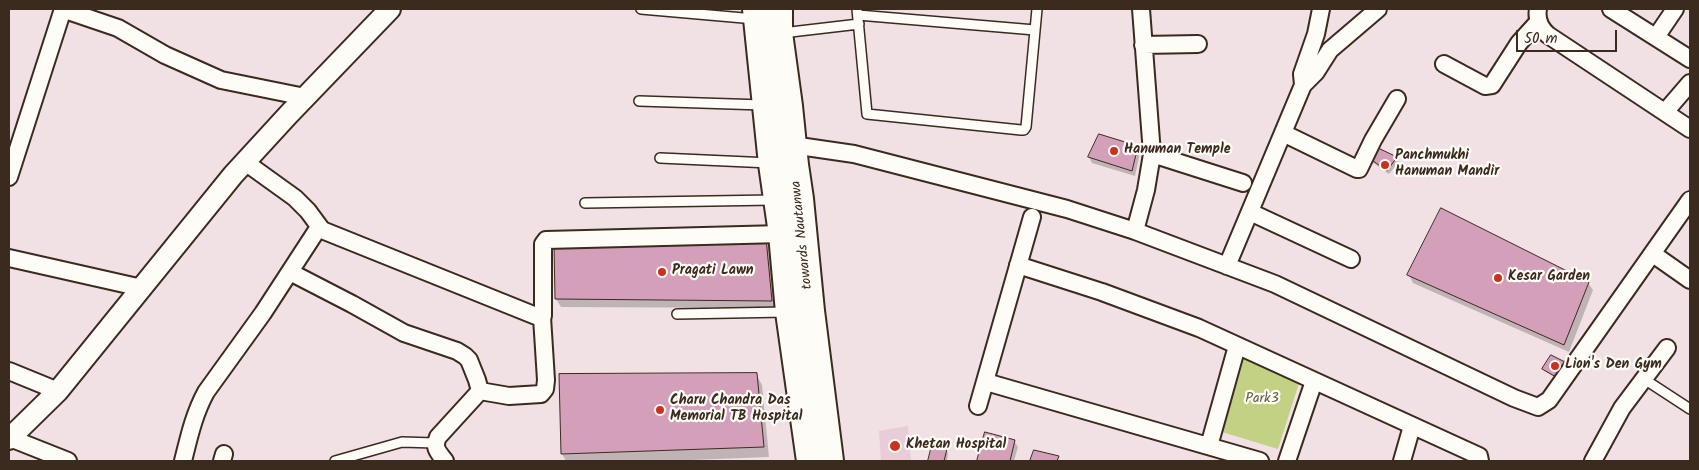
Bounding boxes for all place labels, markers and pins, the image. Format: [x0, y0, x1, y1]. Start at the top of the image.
place label: Hanuman Temple [1124, 143, 1231, 159]
marker: Hanuman Temple [1108, 145, 1120, 157]
place label: Panchmukhi Hanuman Mandir [1395, 149, 1499, 182]
marker: Panchmukhi Hanuman Mandir [1379, 159, 1391, 171]
place label: Pragati Lawn [672, 264, 754, 280]
marker: Pragati Lawn [656, 266, 668, 278]
place label: Kesar Garden [1508, 270, 1590, 286]
marker: Kesar Garden [1492, 272, 1504, 284]
place label: Lion's Den Gym [1565, 358, 1662, 374]
marker: Lion's Den Gym [1549, 360, 1561, 372]
place label: Charu Chandra Das Memorial TB Hospital [670, 394, 802, 427]
marker: Charu Chandra Das Memorial TB Hospital [654, 404, 666, 416]
place label: Khetan Hospital [906, 438, 1006, 454]
marker: Khetan Hospital [888, 439, 902, 453]

